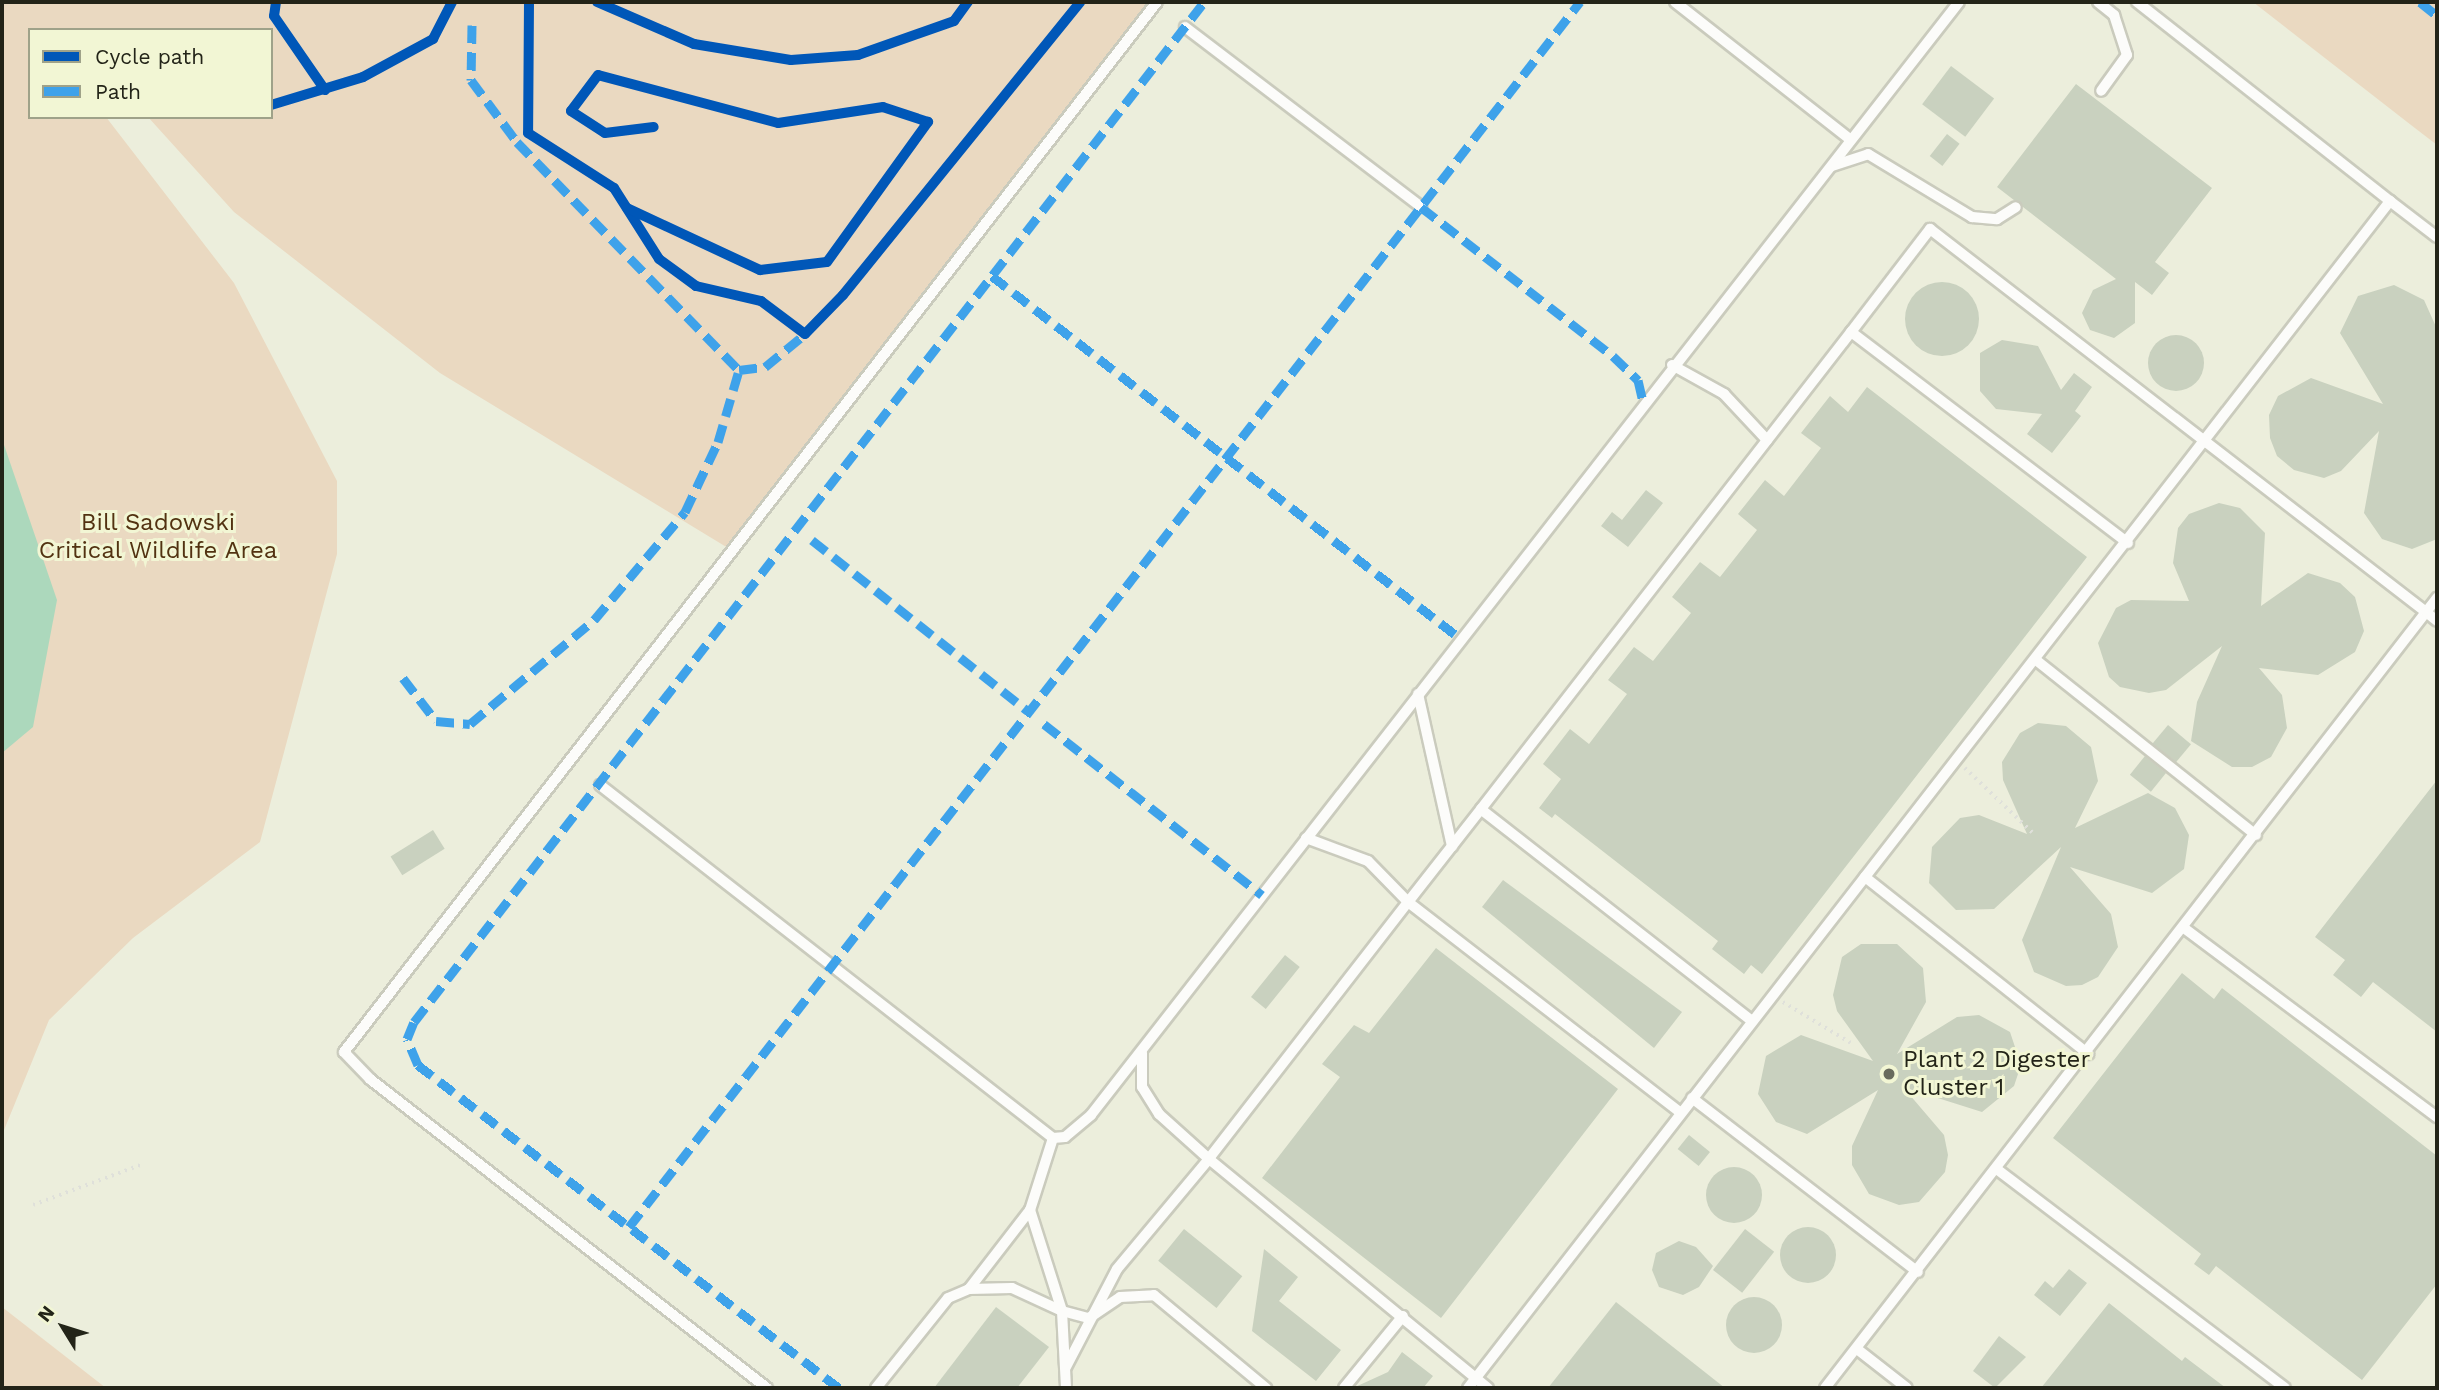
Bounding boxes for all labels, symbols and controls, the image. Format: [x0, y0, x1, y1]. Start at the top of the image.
legend [28, 28, 273, 119]
text: Cycle path [95, 44, 204, 69]
text: Path [95, 79, 141, 104]
park label: Bill Sadowski Critical Wildlife Area [37, 509, 279, 565]
place label: Plant 2 Digester Cluster 1 [1903, 1046, 2090, 1102]
marker: Plant 2 Digester Cluster 1 [1881, 1066, 1897, 1082]
north arrow [28, 1292, 98, 1362]
text: N [33, 1301, 59, 1326]

